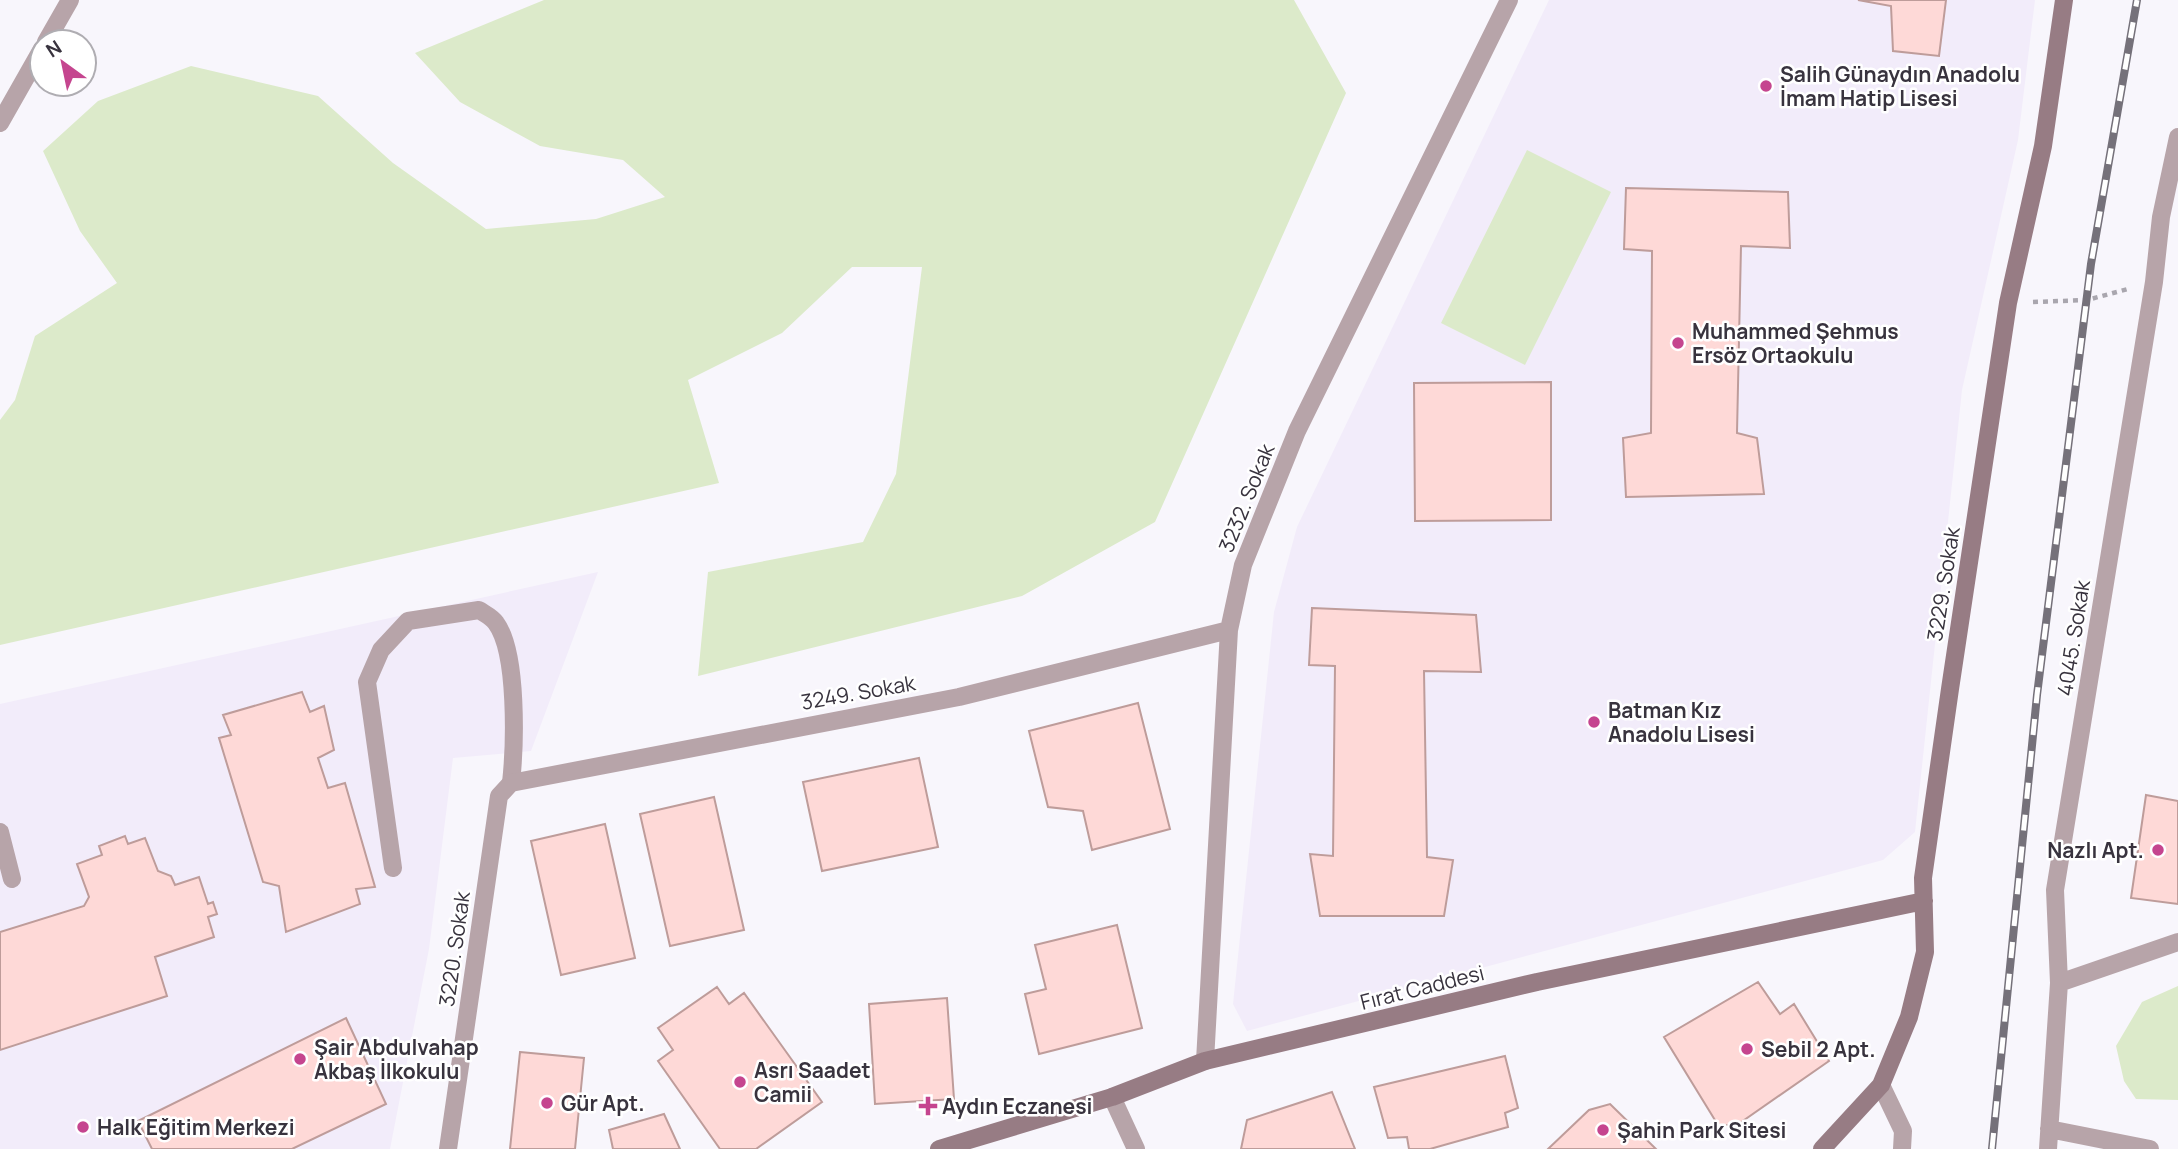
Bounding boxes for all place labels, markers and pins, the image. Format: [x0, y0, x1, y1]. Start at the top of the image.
place label: Salih Günaydın Anadolu İmam Hatip Lisesi [1780, 60, 2020, 112]
marker: Salih Günaydın Anadolu İmam Hatip Lisesi [1758, 78, 1774, 94]
place label: Muhammed Şehmus Ersöz Ortaokulu [1692, 317, 1899, 369]
marker: Muhammed Şehmus Ersöz Ortaokulu [1670, 335, 1686, 351]
place label: Batman Kız Anadolu Lisesi [1608, 696, 1755, 748]
marker: Batman Kız Anadolu Lisesi [1586, 714, 1602, 730]
place label: Nazlı Apt. [2047, 836, 2144, 864]
marker: Nazlı Apt. [2150, 842, 2166, 858]
place label: Şair Abdulvahap Akbaş İlkokulu [314, 1033, 479, 1085]
place label: Sebil 2 Apt. [1761, 1035, 1876, 1063]
marker: Sebil 2 Apt. [1739, 1041, 1755, 1057]
marker: Şair Abdulvahap Akbaş İlkokulu [292, 1051, 308, 1067]
place label: Asrı Saadet Camii [754, 1056, 871, 1108]
marker: Asrı Saadet Camii [732, 1074, 748, 1090]
place label: Gür Apt. [561, 1089, 645, 1117]
place label: Aydın Eczanesi [942, 1092, 1092, 1120]
marker: Gür Apt. [539, 1095, 555, 1111]
marker: Aydın Eczanesi [920, 1098, 936, 1114]
place label: Halk Eğitim Merkezi [97, 1113, 295, 1141]
place label: Şahin Park Sitesi [1617, 1116, 1786, 1144]
marker: Halk Eğitim Merkezi [75, 1119, 91, 1135]
marker: Şahin Park Sitesi [1595, 1122, 1611, 1138]

